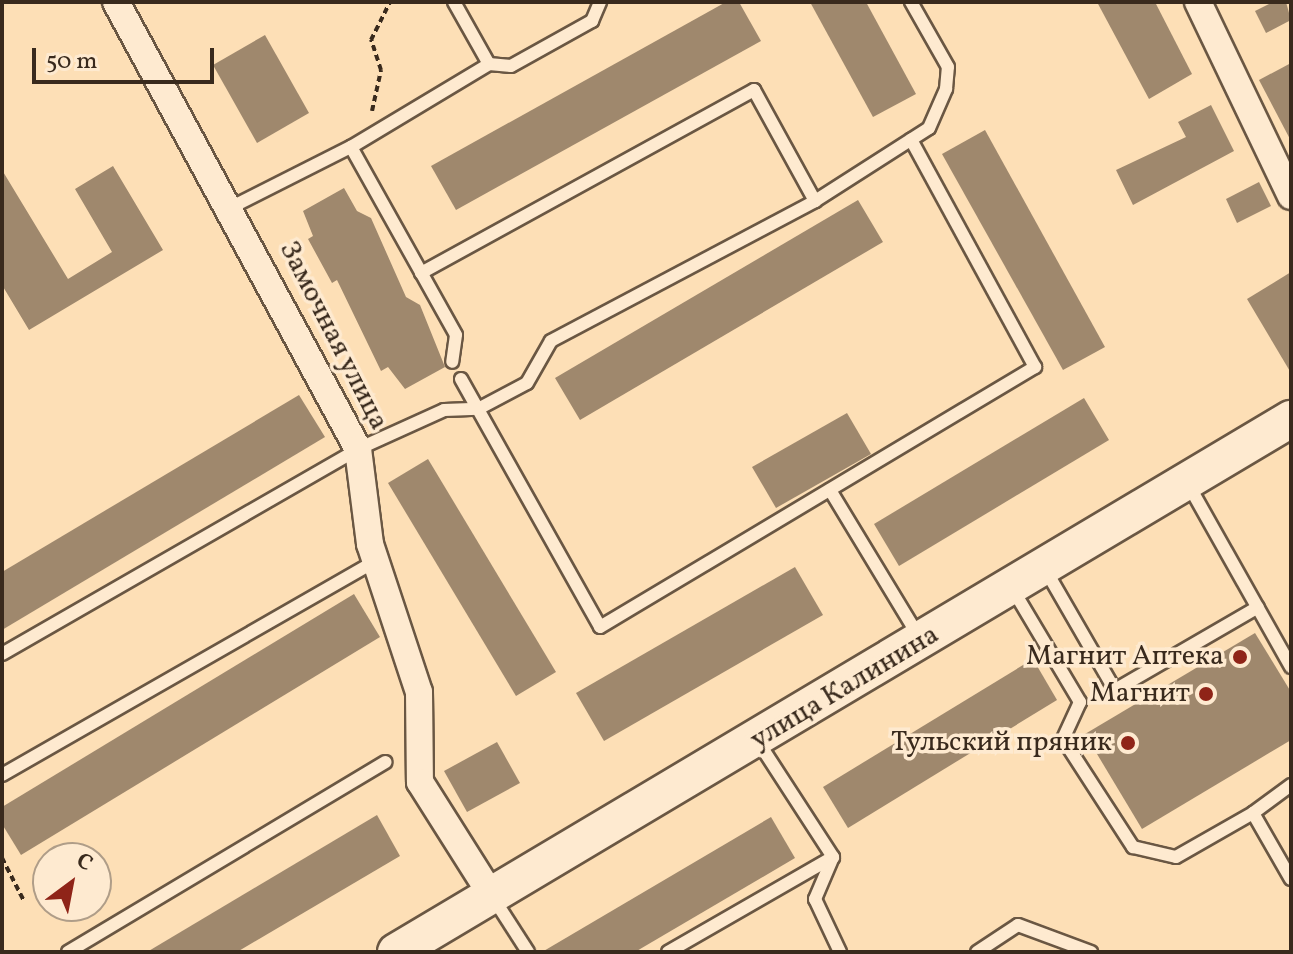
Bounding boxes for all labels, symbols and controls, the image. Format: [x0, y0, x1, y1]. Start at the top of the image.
scale bar [36, 32, 218, 82]
text: 50 m [46, 45, 98, 79]
street label: Замочная улица [271, 236, 395, 436]
street label: улица Калинина [745, 619, 945, 757]
place label: Магнит Аптека [1026, 640, 1224, 674]
marker: Магнит Аптека [1231, 648, 1249, 666]
place label: Магнит [1090, 677, 1190, 711]
marker: Магнит [1197, 685, 1215, 703]
place label: Тульский пряник [891, 726, 1112, 760]
marker: Тульский пряник [1119, 734, 1137, 752]
north arrow [32, 842, 112, 922]
text: С [70, 846, 98, 880]

